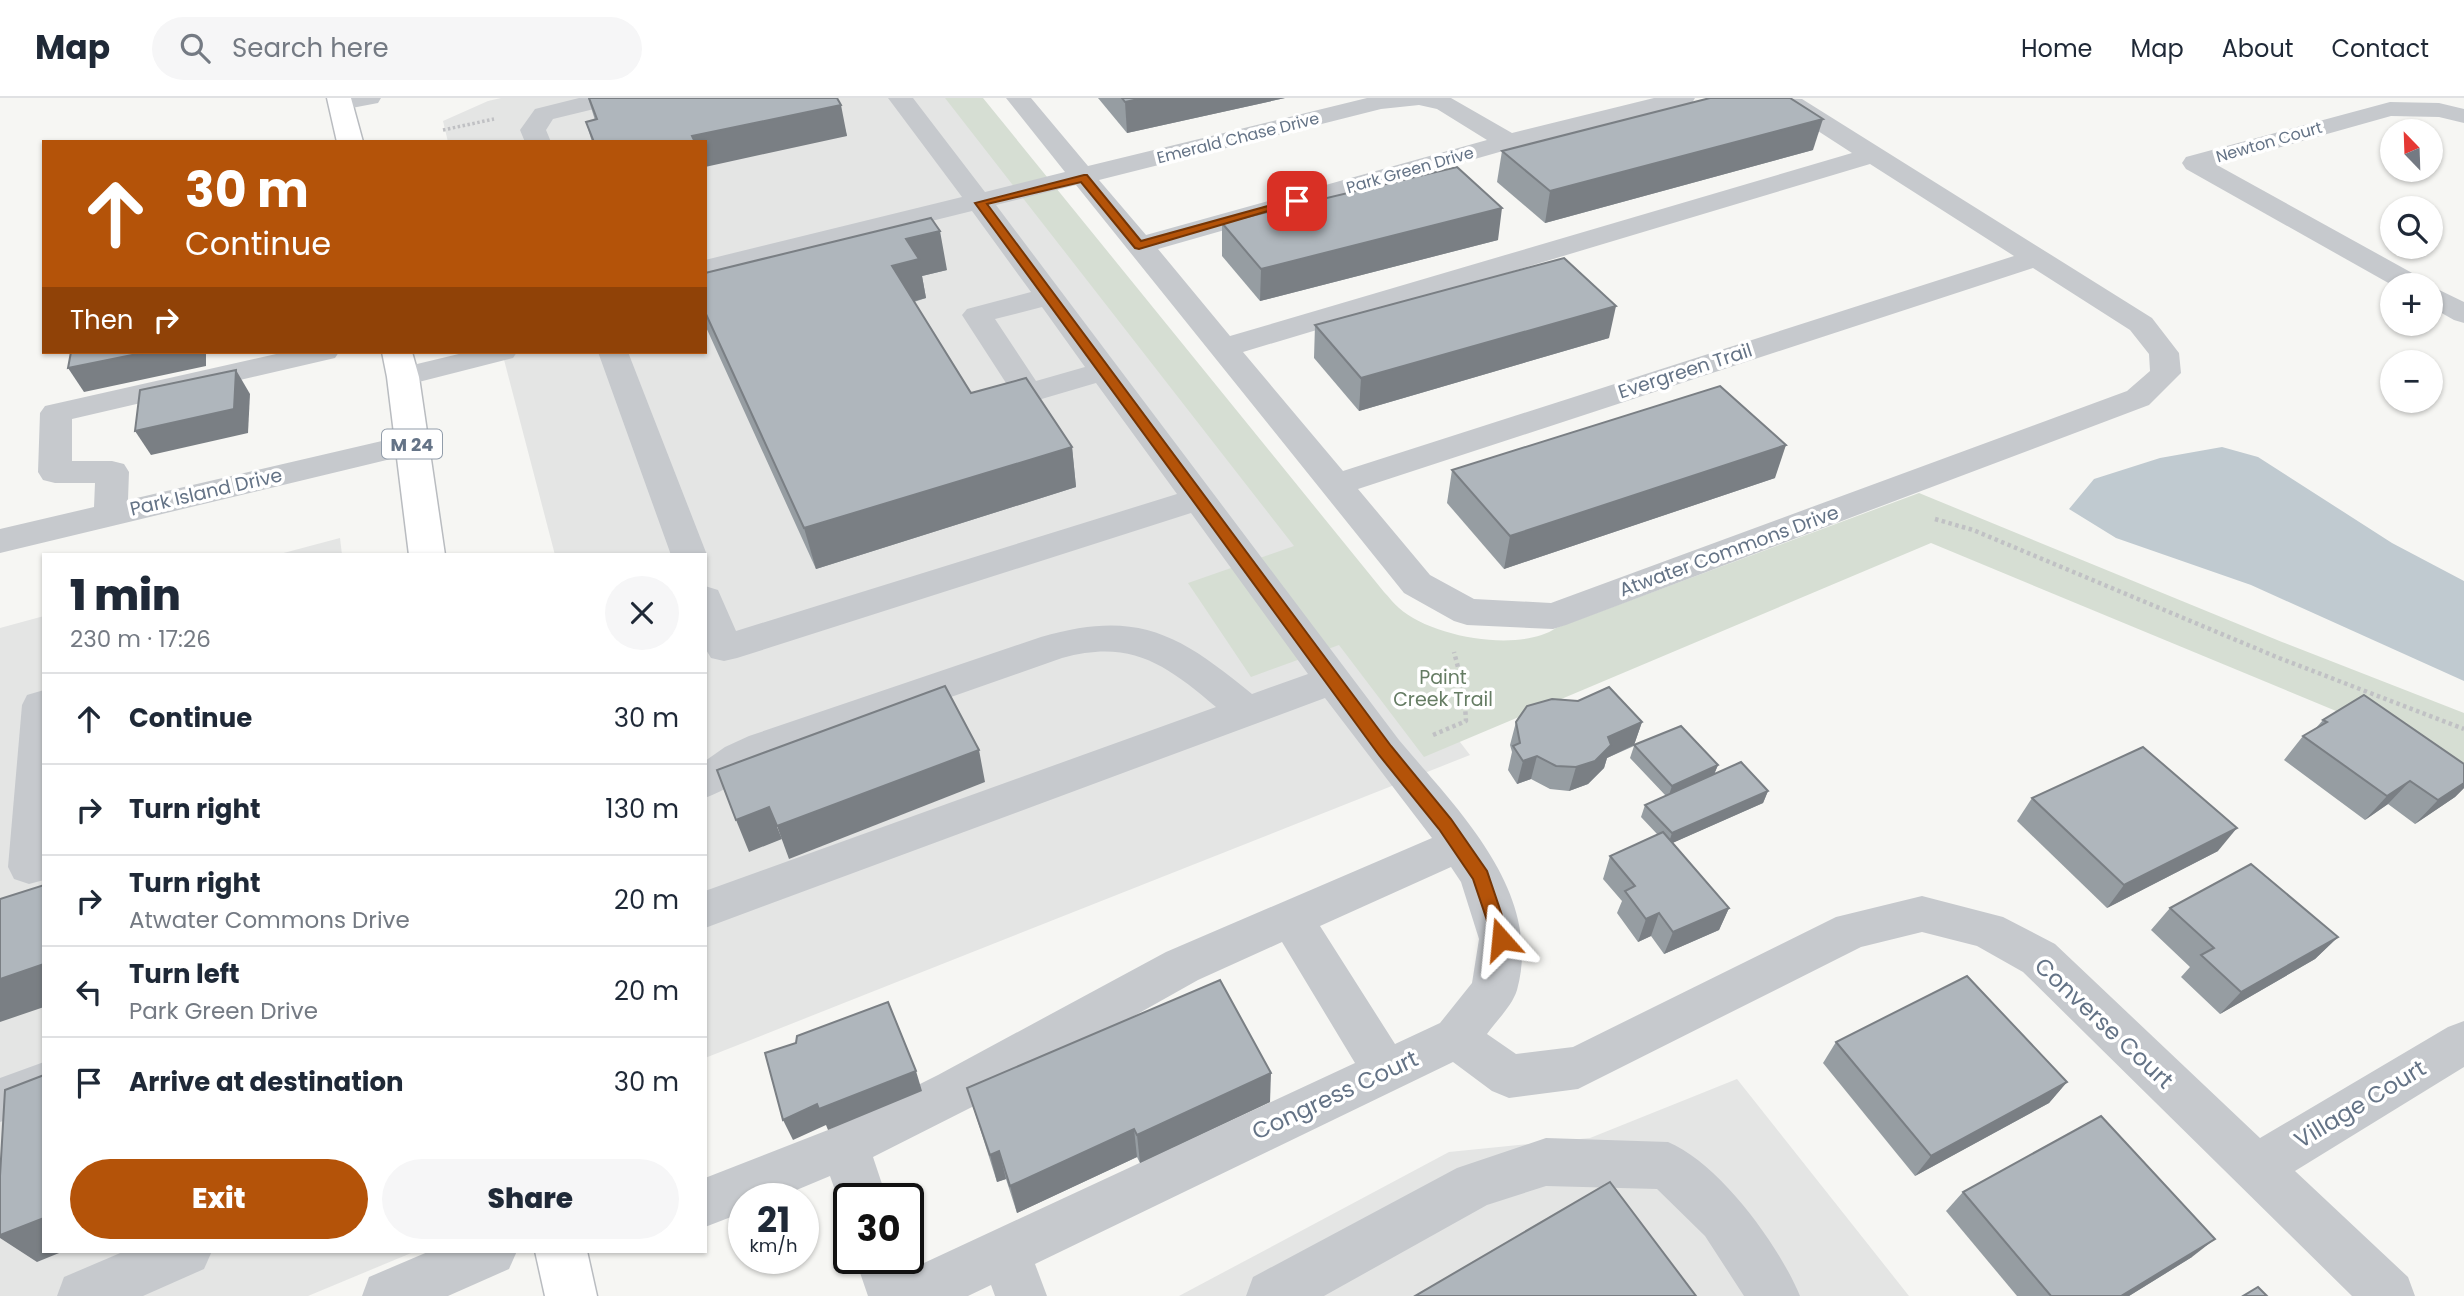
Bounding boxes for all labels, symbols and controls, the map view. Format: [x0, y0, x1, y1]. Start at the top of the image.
search box [152, 17, 642, 80]
text: Map [35, 24, 110, 71]
icon: search [176, 29, 214, 67]
text: Search here [232, 30, 389, 66]
text: Home [2021, 32, 2093, 65]
text: Map [2131, 32, 2184, 65]
text: About [2222, 32, 2293, 65]
text: Contact [2331, 32, 2429, 65]
street label: Emerald Chase Drive [1154, 107, 1322, 169]
street label: Newton Court [2213, 116, 2325, 168]
north arrow [2380, 119, 2443, 182]
map controls [2380, 119, 2443, 413]
street label: Park Green Drive [1344, 141, 1476, 199]
text: 30 m [185, 156, 309, 224]
icon: ahead [70, 168, 161, 259]
pin [1267, 171, 1327, 231]
icon: arrive [1278, 182, 1316, 220]
button: search [2380, 196, 2443, 259]
text: Continue [185, 221, 331, 266]
button: + [2380, 273, 2443, 336]
icon: right [147, 301, 185, 339]
text: Then [70, 302, 133, 338]
street label: Evergreen Trail [1614, 337, 1756, 405]
button: − [2380, 350, 2443, 413]
road number: M 24 [382, 430, 442, 458]
street label: Park Island Drive [127, 461, 285, 523]
street label: Atwater Commons Drive [1615, 499, 1843, 603]
text: 1 min [70, 566, 181, 625]
button: close [605, 576, 679, 650]
text: 230 m · 17:26 [70, 623, 211, 655]
park label: Paint Creek Trail [1393, 664, 1493, 713]
icon: ahead [70, 700, 108, 738]
text: Continue [129, 700, 252, 736]
text: 30 m [614, 700, 679, 736]
icon: right [70, 791, 108, 829]
text: Turn right [129, 791, 261, 827]
text: 130 m [605, 791, 679, 827]
text: Turn right [129, 865, 261, 901]
icon: right [70, 882, 108, 920]
text: 20 m [614, 882, 679, 918]
position arrow [1464, 902, 1538, 976]
text: Atwater Commons Drive [129, 904, 410, 936]
street label: Converse Court [2027, 950, 2181, 1096]
text: Turn left [129, 956, 240, 992]
icon: left [70, 973, 108, 1011]
text: 20 m [614, 973, 679, 1009]
text: Park Green Drive [129, 995, 318, 1027]
street label: Congress Court [1247, 1042, 1423, 1148]
street label: Village Court [2288, 1052, 2432, 1156]
icon: arrive [70, 1064, 108, 1102]
text: Arrive at destination [129, 1064, 404, 1100]
text: 30 m [614, 1064, 679, 1100]
button: Exit [70, 1159, 368, 1239]
button: Share [382, 1159, 679, 1239]
speed limit sign: 30 [833, 1183, 924, 1274]
text: 21 [757, 1195, 790, 1244]
text: km/h [750, 1233, 797, 1258]

